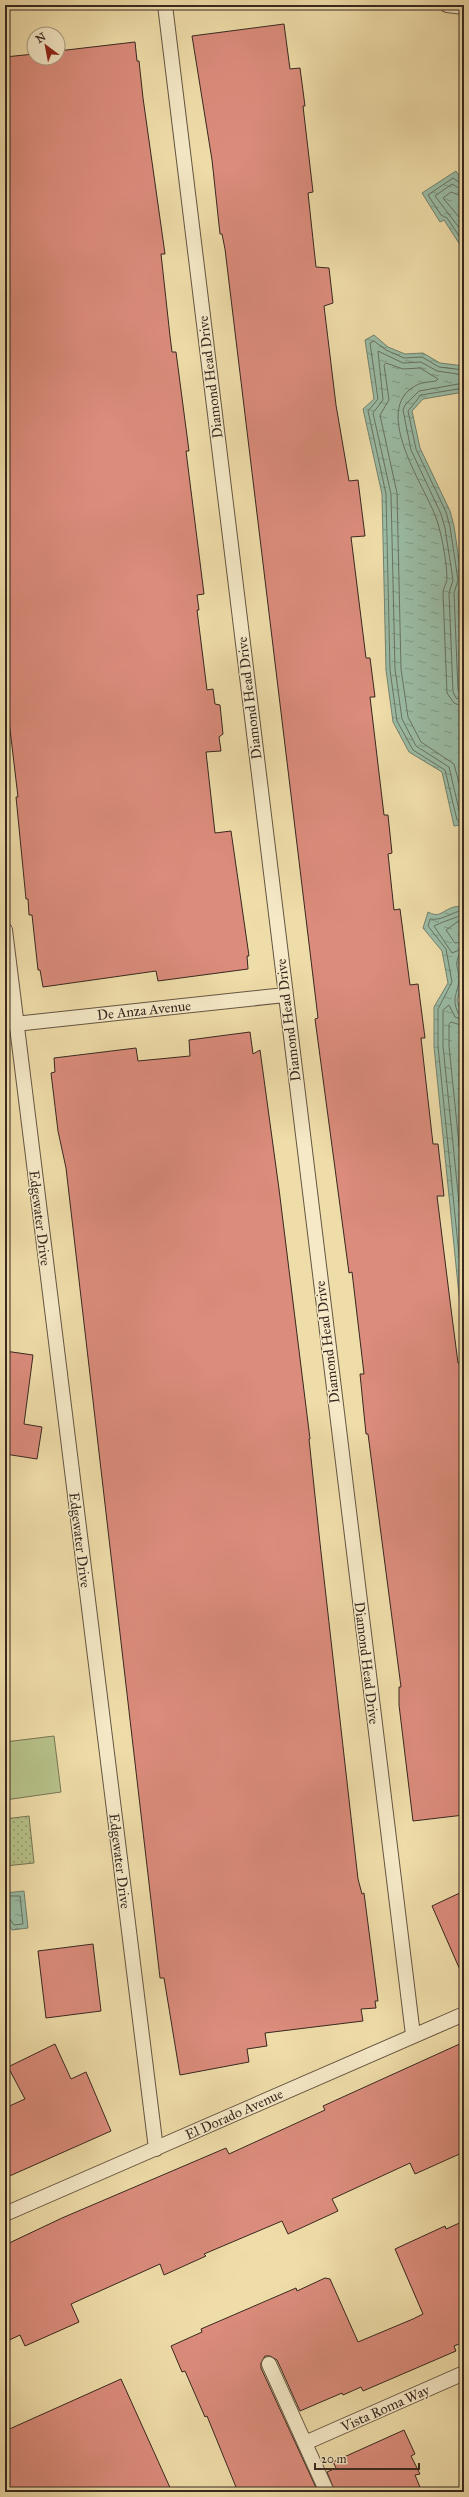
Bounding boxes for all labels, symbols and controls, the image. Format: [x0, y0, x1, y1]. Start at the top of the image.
north arrow [26, 26, 66, 66]
text: N [34, 30, 49, 46]
street label: Diamond Head Drive [195, 314, 226, 439]
street label: Diamond Head Drive [234, 635, 265, 760]
street label: Diamond Head Drive [273, 957, 304, 1082]
street label: De Anza Avenue [96, 997, 192, 1024]
street label: Edgewater Drive [25, 1169, 54, 1267]
street label: Diamond Head Drive [312, 1279, 343, 1404]
street label: Edgewater Drive [65, 1491, 94, 1589]
street label: Diamond Head Drive [351, 1601, 382, 1726]
street label: Edgewater Drive [105, 1812, 134, 1910]
street label: El Dorado Avenue [183, 2085, 286, 2144]
street label: Vista Roma Way [337, 2381, 432, 2436]
scale bar [315, 2445, 419, 2471]
text: 20 m [321, 2452, 347, 2466]

